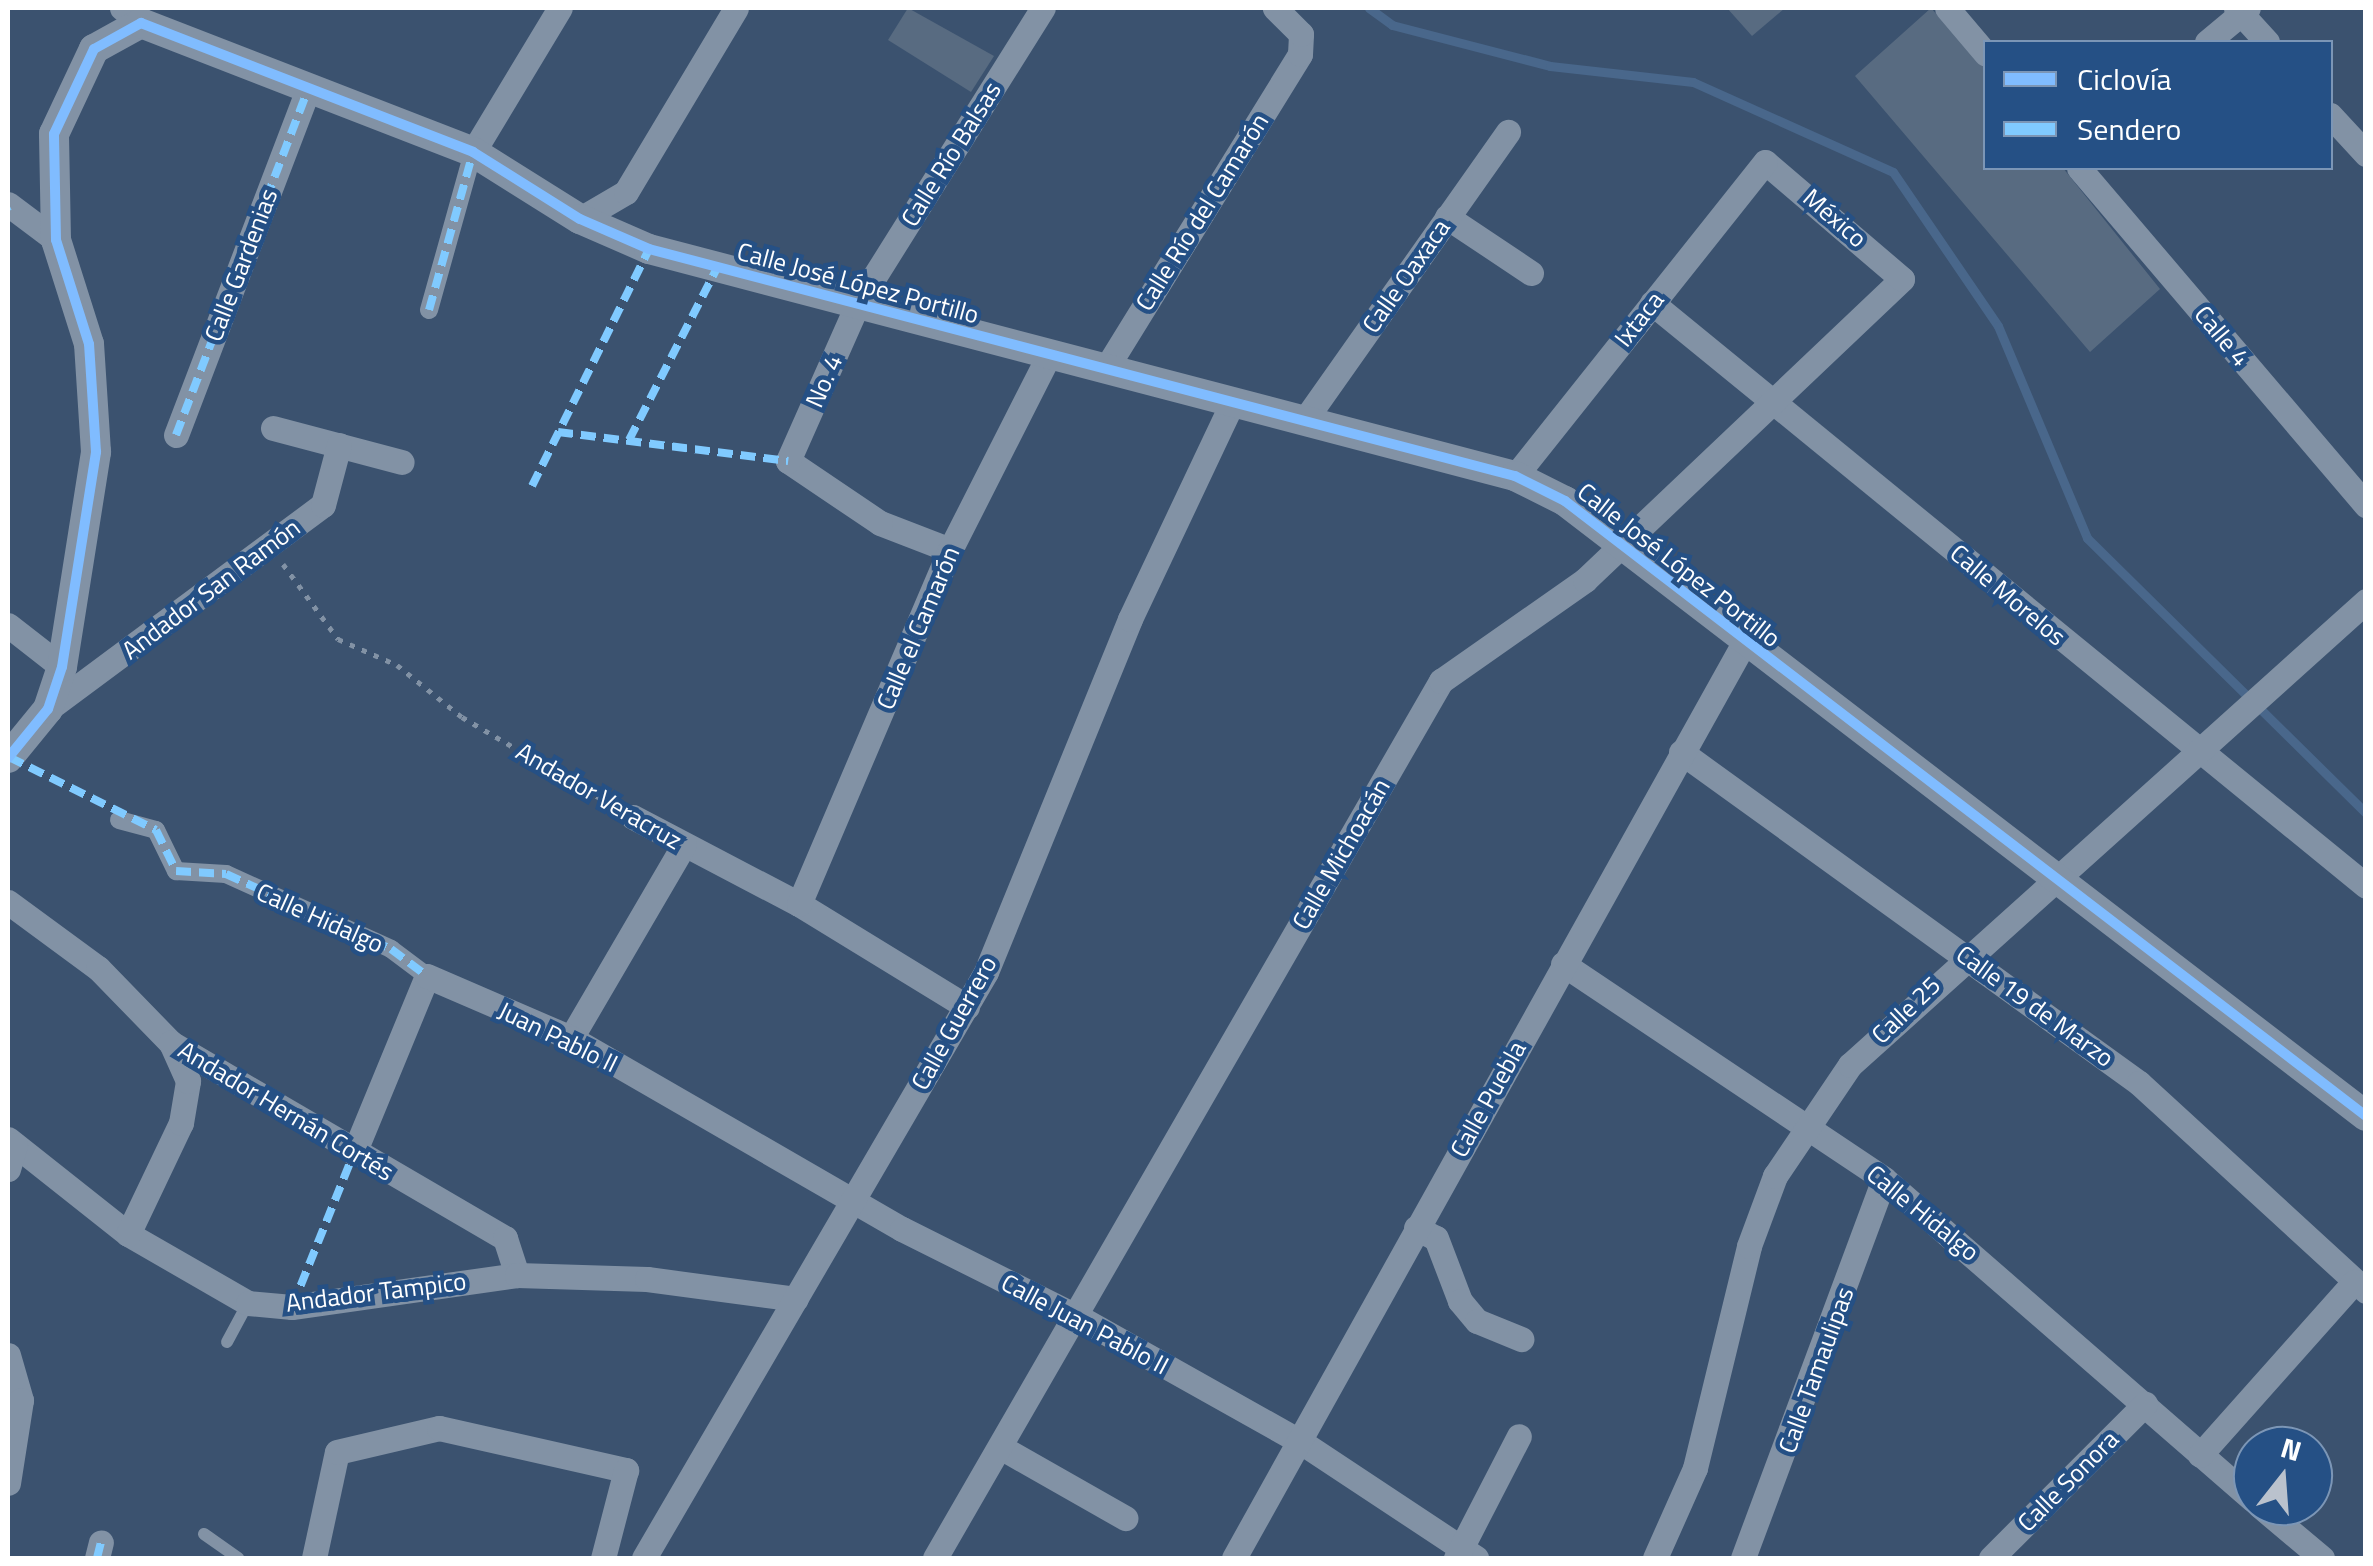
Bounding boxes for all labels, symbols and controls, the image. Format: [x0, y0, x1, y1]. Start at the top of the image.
legend [1983, 40, 2333, 170]
text: Ciclovía [2077, 56, 2172, 102]
street label: Calle Río Balsas [895, 76, 1007, 232]
text: Sendero [2077, 106, 2181, 152]
street label: Calle Río del Camarón [1129, 108, 1275, 316]
street label: México [1797, 182, 1873, 254]
street label: Calle Gardenias [198, 184, 284, 346]
street label: Calle Oaxaca [1356, 213, 1456, 339]
street label: Calle José López Portillo [734, 236, 982, 330]
street label: Ixtaca [1608, 285, 1670, 353]
street label: Calle 4 [2188, 300, 2256, 372]
street label: No. 4 [799, 350, 849, 412]
street label: Calle José López Portillo [1572, 476, 1786, 654]
street label: Andador San Ramón [116, 512, 306, 666]
street label: Calle Morelos [1944, 538, 2072, 652]
street label: Calle el Camarón [870, 542, 966, 714]
street label: Andador Veracruz [511, 736, 687, 856]
street label: Calle Michoacán [1286, 773, 1396, 935]
street label: Calle Hidalgo [252, 877, 388, 959]
street label: Calle 19 de Marzo [1950, 939, 2120, 1073]
street label: Calle Guerrero [905, 951, 1003, 1095]
street label: Calle 25 [1865, 970, 1947, 1050]
street label: Juan Pablo II [493, 995, 623, 1079]
street label: Andador Hernán Cortés [173, 1035, 399, 1187]
street label: Calle Puebla [1444, 1036, 1532, 1162]
street label: Calle Hidalgo [1861, 1159, 1985, 1267]
street label: Andador Tampico [284, 1266, 468, 1318]
street label: Calle Juan Pablo II [996, 1267, 1174, 1381]
street label: Calle Tamaulipas [1772, 1283, 1860, 1457]
street label: Calle Sonora [2011, 1424, 2125, 1538]
text: N [2276, 1425, 2307, 1472]
north arrow [2233, 1426, 2333, 1526]

